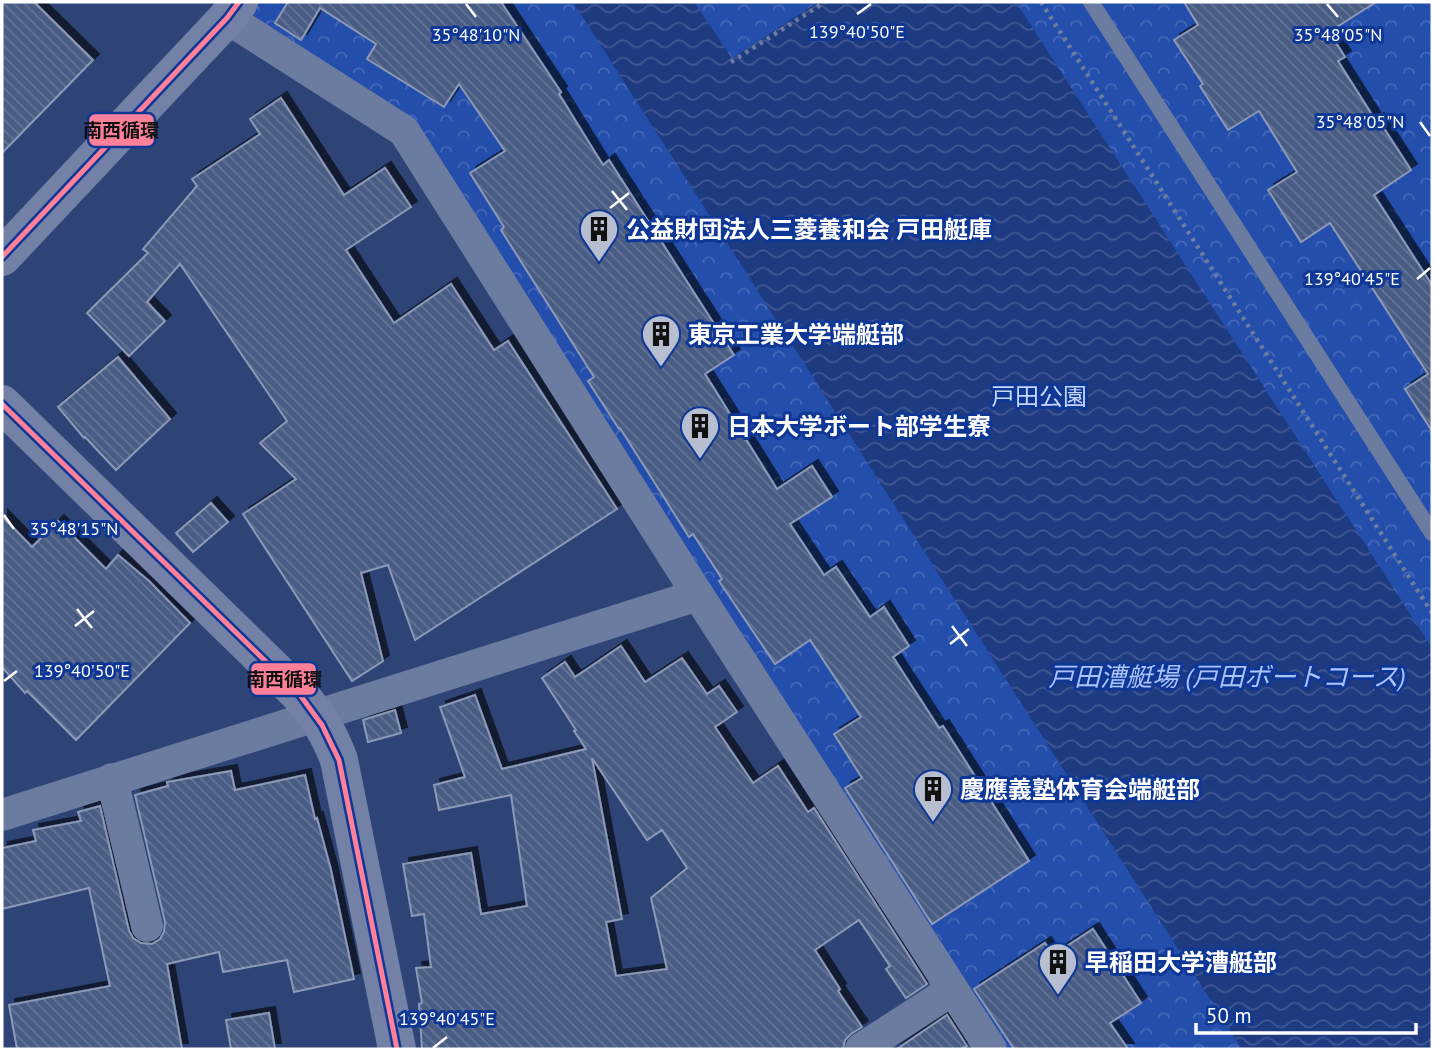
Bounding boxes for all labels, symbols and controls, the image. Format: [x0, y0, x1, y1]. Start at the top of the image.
text: 139°40'50"E [809, 20, 905, 43]
text: 35°48'10"N [432, 23, 520, 46]
text: 35°48'05"N [1294, 23, 1382, 46]
text: 35°48'05"N [1316, 110, 1404, 133]
line badge: 南西循環 [88, 113, 155, 147]
text: 南西循環 [83, 118, 159, 142]
building icon: 公益財団法人三菱養和会 戸田艇庫 [578, 208, 620, 263]
place label: 公益財団法人三菱養和会 戸田艇庫 [626, 214, 992, 245]
text: 139°40'45"E [1304, 267, 1400, 290]
building icon: 東京工業大学端艇部 [640, 313, 682, 368]
place label: 東京工業大学端艇部 [688, 319, 904, 350]
park label: 戸田公園 [991, 381, 1087, 412]
building icon: 日本大学ボート部学生寮 [679, 405, 721, 460]
place label: 日本大学ボート部学生寮 [727, 411, 991, 442]
text: 35°48'15"N [30, 517, 118, 540]
text: 139°40'50"E [34, 659, 130, 682]
water label: 戸田漕艇場 (戸田ボートコース) [1048, 660, 1406, 693]
line badge: 南西循環 [250, 662, 317, 696]
text: 南西循環 [246, 667, 322, 691]
building icon: 慶應義塾体育会端艇部 [912, 768, 954, 823]
place label: 慶應義塾体育会端艇部 [960, 774, 1200, 805]
building icon: 早稲田大学漕艇部 [1037, 941, 1079, 996]
place label: 早稲田大学漕艇部 [1085, 947, 1277, 978]
scale bar [1196, 992, 1416, 1036]
text: 50 m [1206, 1002, 1252, 1029]
text: 139°40'45"E [399, 1007, 495, 1030]

